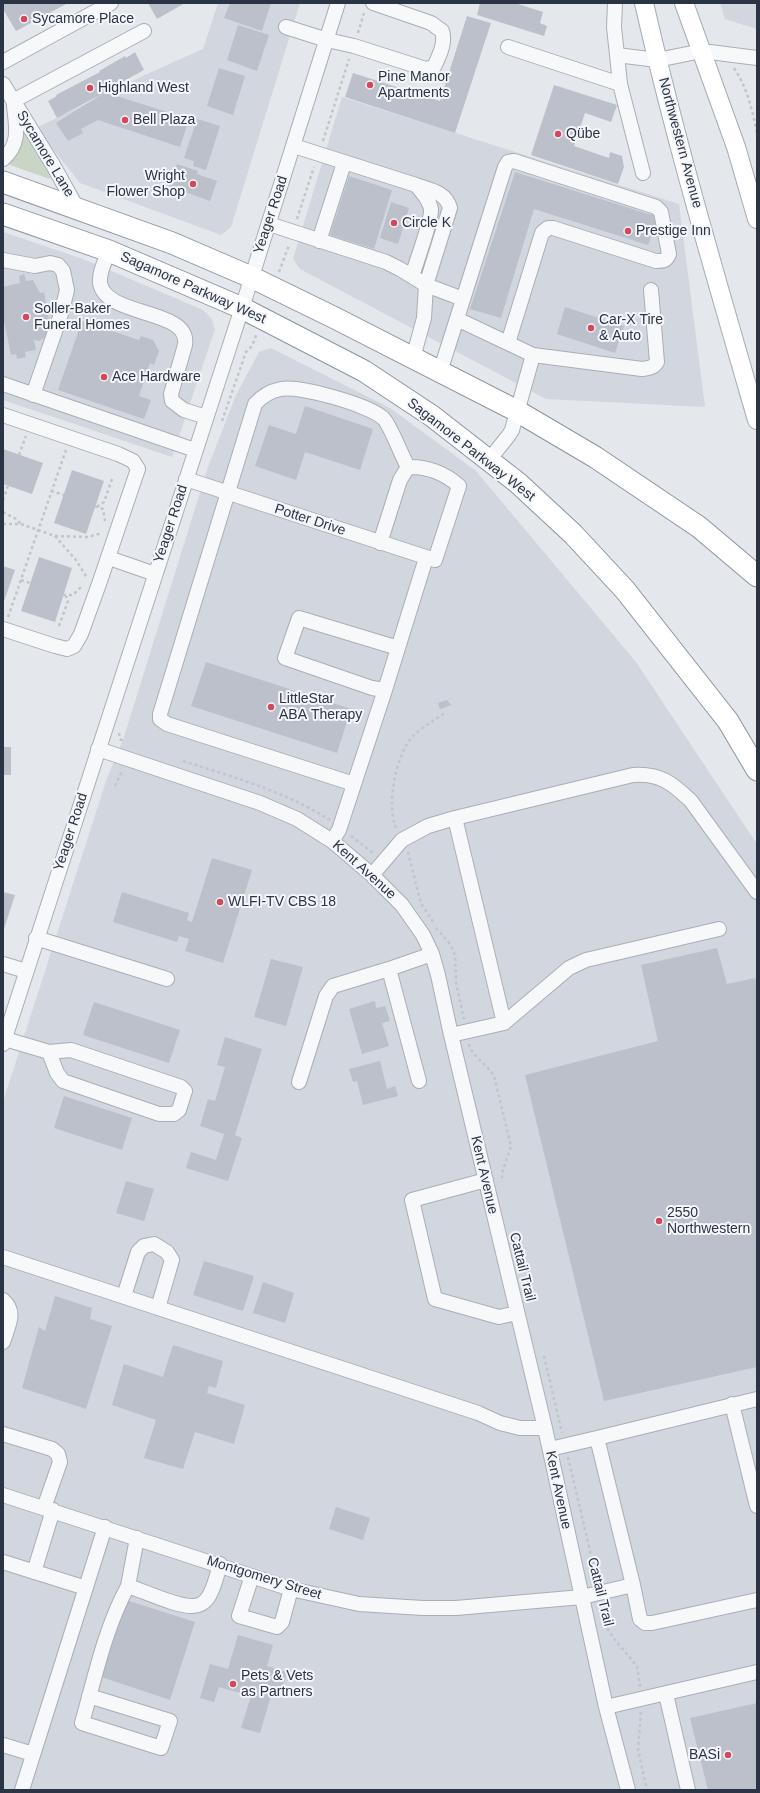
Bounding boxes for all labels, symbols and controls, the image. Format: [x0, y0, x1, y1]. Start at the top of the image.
place label: Sycamore Place [32, 11, 134, 27]
marker: Sycamore Place [19, 14, 29, 24]
place label: Pine Manor Apartments [378, 69, 450, 102]
street label: Northwestern Avenue [654, 76, 706, 210]
place label: Highland West [98, 80, 189, 96]
marker: Pine Manor Apartments [365, 80, 375, 90]
marker: Highland West [85, 83, 95, 93]
street label: Sycamore Lane [13, 108, 77, 200]
place label: Bell Plaza [133, 112, 195, 128]
marker: Bell Plaza [120, 115, 130, 125]
place label: Qübe [566, 126, 600, 142]
marker: Qübe [553, 129, 563, 139]
place label: Wright Flower Shop [106, 168, 185, 200]
street label: Yeager Road [250, 174, 292, 256]
marker: Wright Flower Shop [188, 179, 198, 189]
place label: Circle K [402, 215, 451, 231]
marker: Circle K [389, 218, 399, 228]
place label: Prestige Inn [636, 223, 711, 239]
marker: Prestige Inn [623, 226, 633, 236]
street label: Sagamore Parkway West [118, 248, 268, 328]
place label: Soller-Baker Funeral Homes [34, 301, 130, 334]
marker: Soller-Baker Funeral Homes [21, 312, 31, 322]
place label: Car-X Tire & Auto [599, 312, 663, 344]
marker: Car-X Tire & Auto [586, 323, 596, 333]
place label: Ace Hardware [112, 369, 201, 385]
marker: Ace Hardware [99, 372, 109, 382]
street label: Sagamore Parkway West [404, 395, 538, 505]
street label: Yeager Road [150, 483, 192, 565]
street label: Potter Drive [272, 501, 348, 539]
place label: LittleStar ABA Therapy [279, 691, 362, 724]
marker: LittleStar ABA Therapy [266, 702, 276, 712]
street label: Yeager Road [50, 791, 92, 873]
street label: Kent Avenue [329, 837, 399, 903]
place label: WLFI-TV CBS 18 [228, 894, 336, 910]
marker: WLFI-TV CBS 18 [215, 897, 225, 907]
street label: Kent Avenue [467, 1134, 501, 1216]
place label: 2550 Northwestern [667, 1205, 750, 1238]
marker: 2550 Northwestern [654, 1216, 664, 1226]
street label: Cattail Trail [505, 1231, 539, 1303]
street label: Kent Avenue [541, 1449, 575, 1531]
street label: Montgomery Street [205, 1553, 323, 1603]
street label: Cattail Trail [583, 1556, 617, 1628]
place label: Pets & Vets as Partners [241, 1668, 313, 1700]
marker: Pets & Vets as Partners [228, 1679, 238, 1689]
place label: BASi [689, 1747, 720, 1763]
marker: BASi [723, 1750, 733, 1760]

